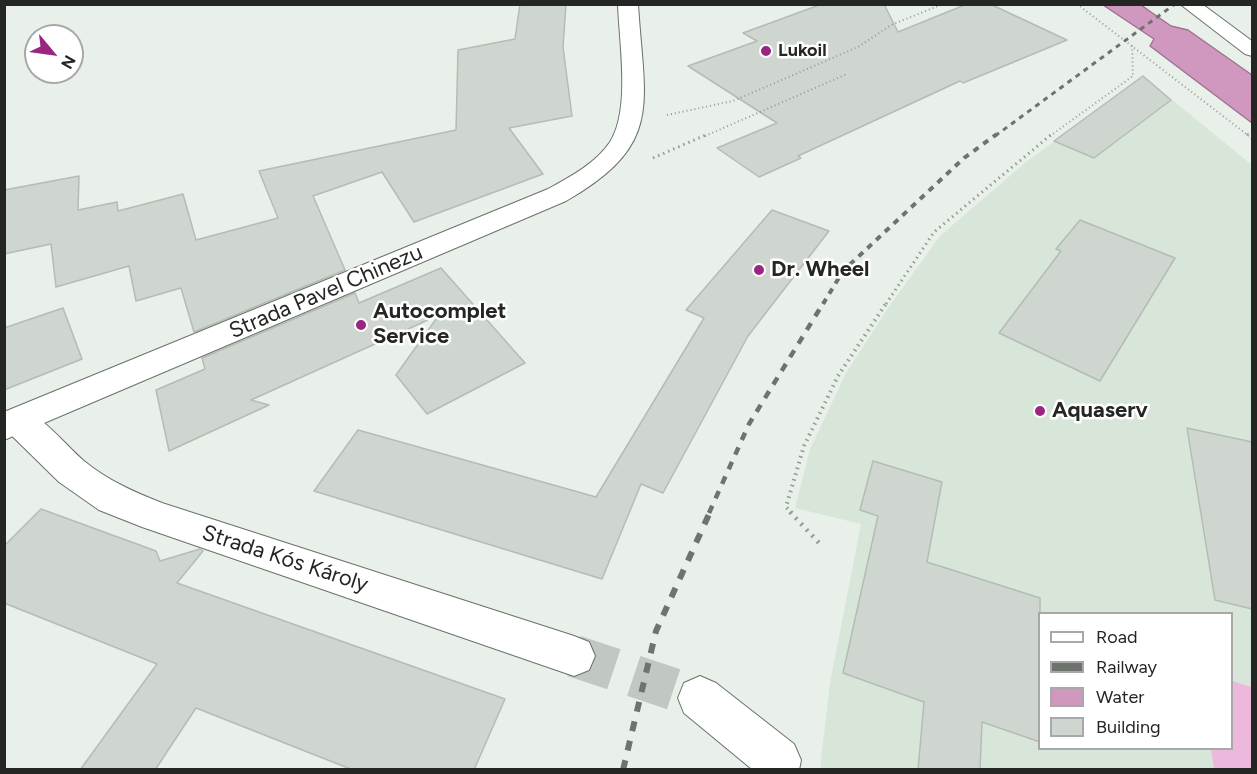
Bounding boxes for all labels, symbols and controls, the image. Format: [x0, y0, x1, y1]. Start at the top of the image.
north arrow [24, 24, 84, 84]
place label: Lukoil [778, 40, 827, 62]
marker: Lukoil [759, 44, 773, 58]
text: N [57, 52, 80, 72]
street label: Strada Pavel Chinezu [225, 239, 427, 345]
place label: Dr. Wheel [771, 257, 869, 283]
marker: Dr. Wheel [752, 263, 766, 277]
place label: Autocomplet Service [373, 299, 506, 350]
marker: Autocomplet Service [354, 318, 368, 332]
place label: Aquaserv [1052, 398, 1148, 424]
marker: Aquaserv [1033, 404, 1047, 418]
street label: Strada Kós Károly [199, 520, 371, 598]
legend [1038, 612, 1233, 750]
text: Road [1096, 626, 1137, 648]
text: Railway [1096, 656, 1157, 678]
text: Water [1096, 686, 1144, 708]
text: Building [1096, 716, 1161, 738]

